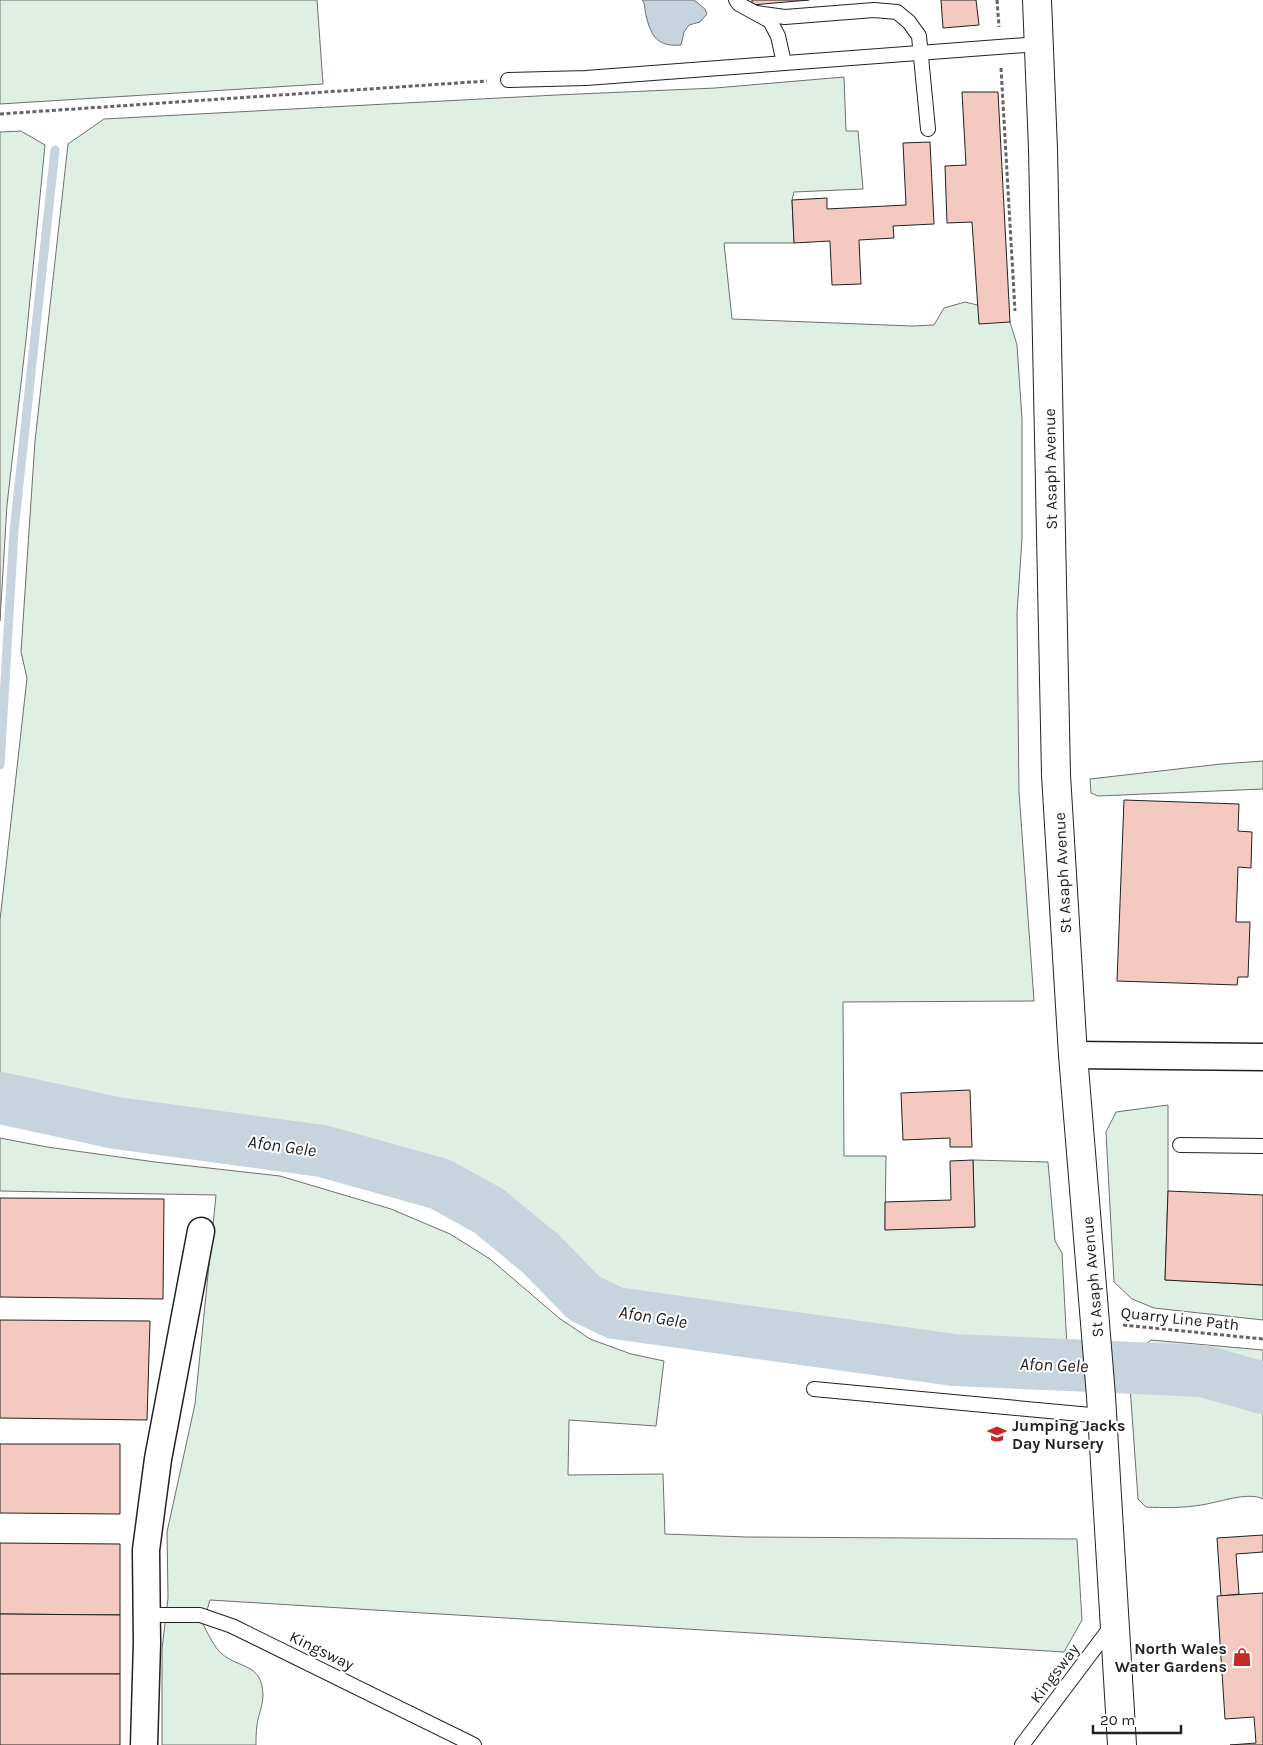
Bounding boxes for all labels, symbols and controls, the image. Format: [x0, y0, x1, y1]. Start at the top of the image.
street label: St Asaph Avenue [1040, 408, 1061, 530]
street label: St Asaph Avenue [1050, 812, 1075, 934]
water label: Afon Gele [246, 1130, 318, 1162]
street label: St Asaph Avenue [1078, 1216, 1107, 1338]
water label: Afon Gele [617, 1301, 689, 1333]
street label: Quarry Line Path [1120, 1303, 1240, 1334]
water label: Afon Gele [1019, 1353, 1089, 1377]
place label: Jumping Jacks Day Nursery [1012, 1416, 1125, 1453]
school or university icon: Jumping Jacks Day Nursery [986, 1423, 1008, 1445]
street label: Kingsway [286, 1627, 358, 1674]
street label: Kingsway [1026, 1639, 1083, 1707]
place label: North Wales Water Gardens [1115, 1639, 1227, 1676]
shop icon: North Wales Water Gardens [1231, 1646, 1253, 1668]
scale bar [1093, 1702, 1180, 1734]
text: 20 m [1100, 1711, 1135, 1729]

